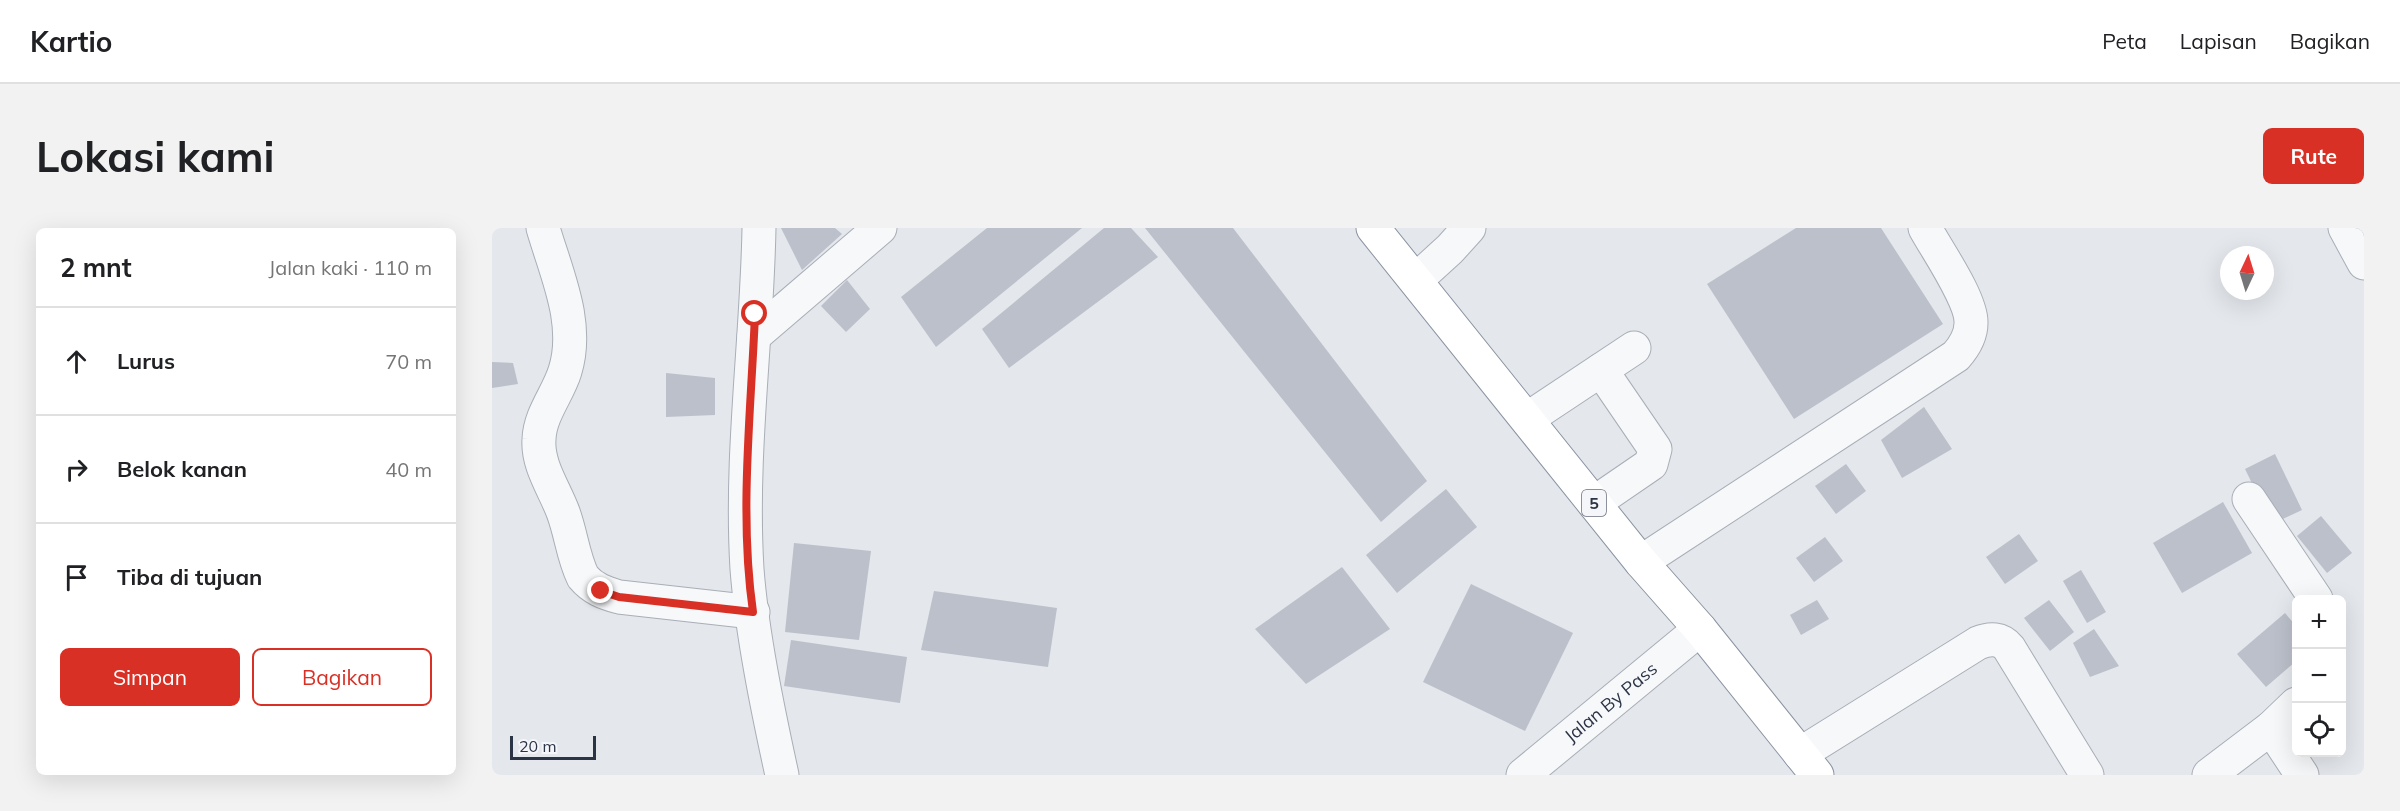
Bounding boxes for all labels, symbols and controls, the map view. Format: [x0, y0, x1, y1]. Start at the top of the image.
text: Kartio [30, 24, 112, 59]
text: Peta [2102, 28, 2147, 54]
text: Lapisan [2180, 28, 2257, 54]
text: Bagikan [2290, 28, 2370, 54]
button: Rute [2263, 128, 2364, 184]
text: Lokasi kami [36, 130, 274, 183]
north arrow [2220, 246, 2274, 300]
text: 2 mnt [60, 251, 132, 284]
text: Jalan kaki · 110 m [269, 255, 432, 280]
route start [741, 300, 767, 326]
icon: ahead [60, 345, 93, 378]
text: Lurus [117, 347, 175, 375]
text: 70 m [385, 349, 432, 374]
icon: right [60, 453, 93, 486]
text: Belok kanan [117, 455, 247, 483]
text: 40 m [385, 457, 432, 482]
road number: 5 [1582, 490, 1606, 516]
icon: arrive [60, 561, 93, 594]
text: Tiba di tujuan [117, 563, 262, 591]
route end [587, 577, 613, 603]
map controls [2292, 595, 2346, 757]
button: + [2292, 595, 2346, 649]
button: Simpan [60, 648, 240, 706]
button: Bagikan [252, 648, 432, 706]
button: − [2292, 649, 2346, 703]
street label: Jalan By Pass [1559, 657, 1662, 747]
button: locate [2292, 703, 2346, 757]
scale bar [510, 733, 596, 760]
text: 20 m [519, 736, 556, 756]

